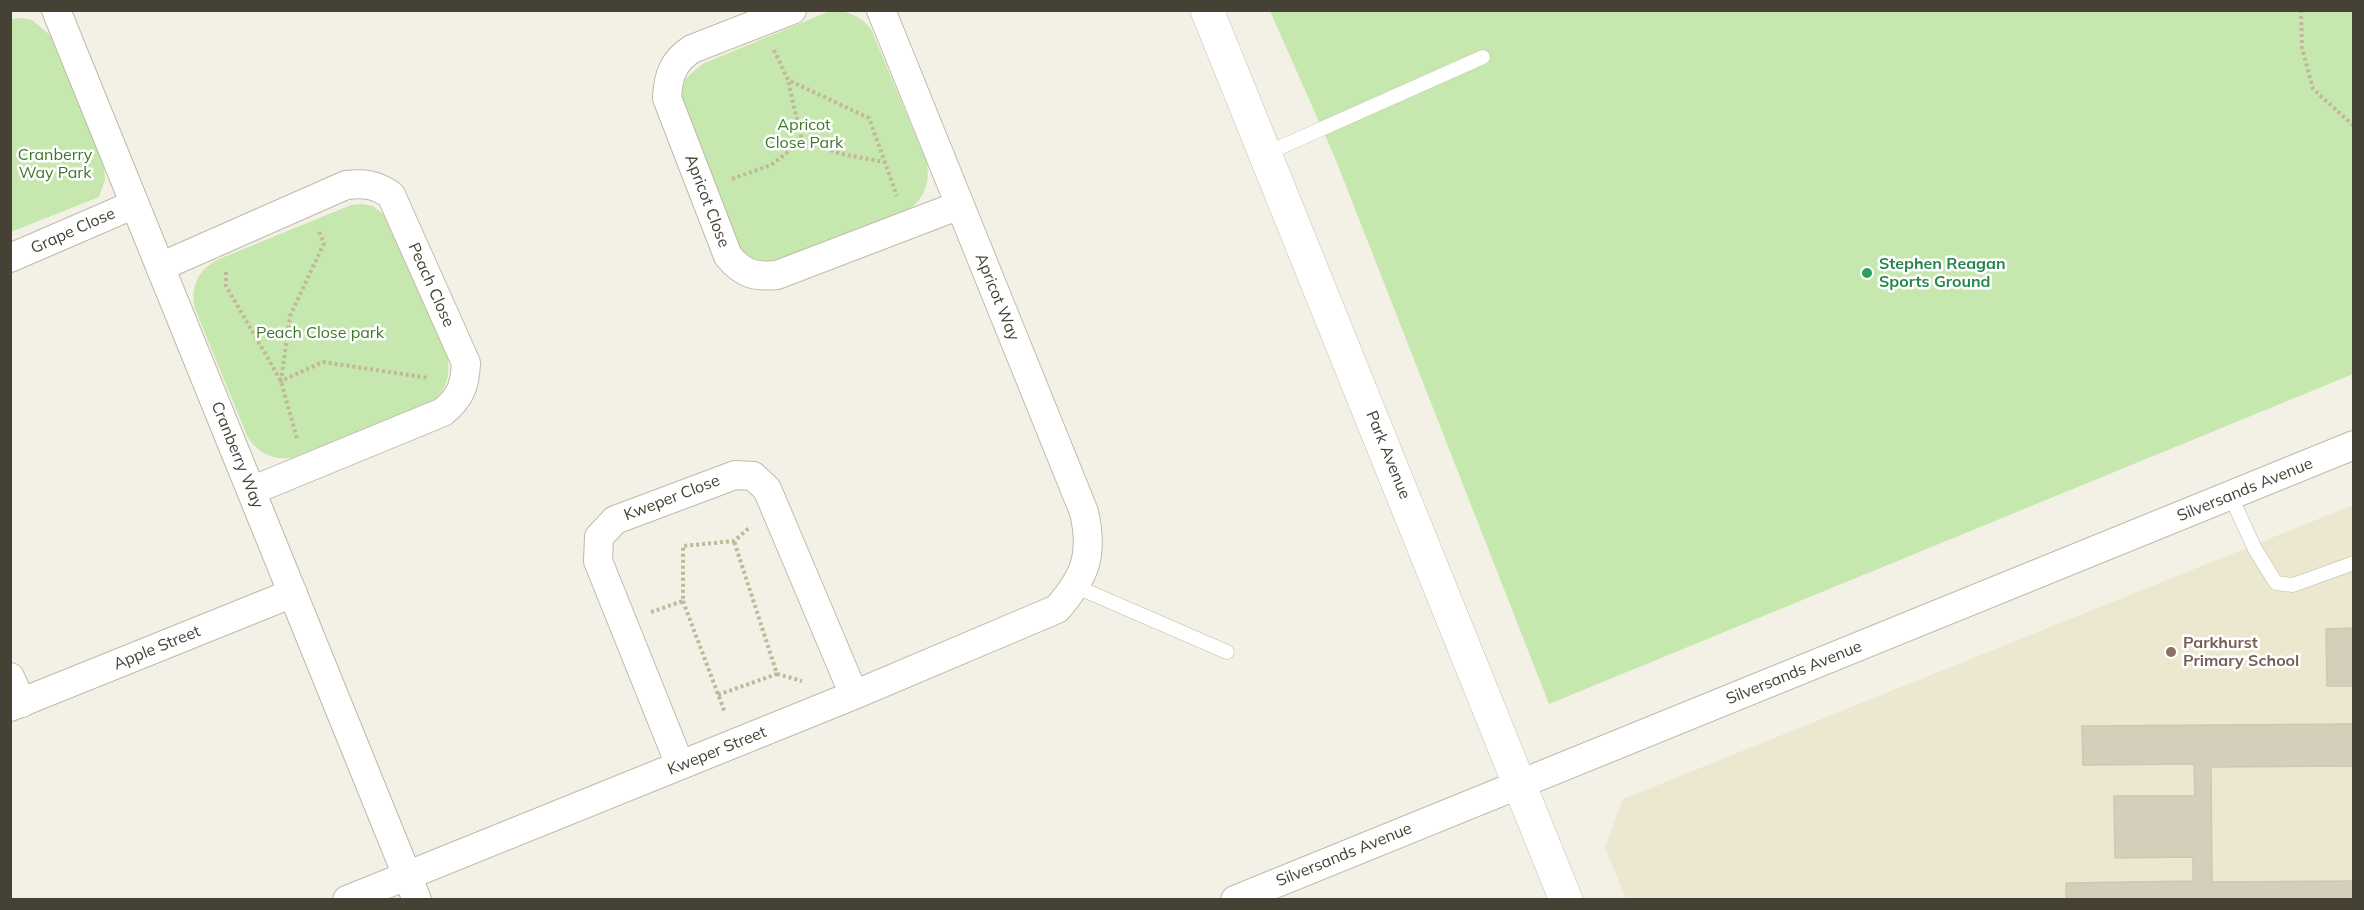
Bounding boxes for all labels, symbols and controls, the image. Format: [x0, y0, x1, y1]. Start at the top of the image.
park label: Apricot Close Park [765, 115, 843, 153]
park label: Cranberry Way Park [18, 145, 92, 183]
street label: Apricot Close [680, 152, 734, 250]
street label: Grape Close [28, 204, 118, 258]
street label: Peach Close [404, 240, 458, 330]
street label: Apricot Way [971, 251, 1023, 343]
place label: Stephen Reagan Sports Ground [1879, 254, 2006, 292]
marker: Stephen Reagan Sports Ground [1860, 266, 1874, 280]
park label: Peach Close park [256, 323, 384, 343]
street label: Cranberry Way [207, 399, 267, 511]
street label: Park Avenue [1362, 408, 1414, 502]
street label: Silversands Avenue [2174, 454, 2316, 526]
street label: Kweper Close [621, 471, 723, 525]
street label: Apple Street [111, 622, 203, 674]
place label: Parkhurst Primary School [2183, 633, 2299, 671]
street label: Silversands Avenue [1723, 637, 1865, 709]
marker: Parkhurst Primary School [2164, 645, 2178, 659]
street label: Kweper Street [665, 722, 769, 780]
street label: Silversands Avenue [1273, 819, 1415, 891]

